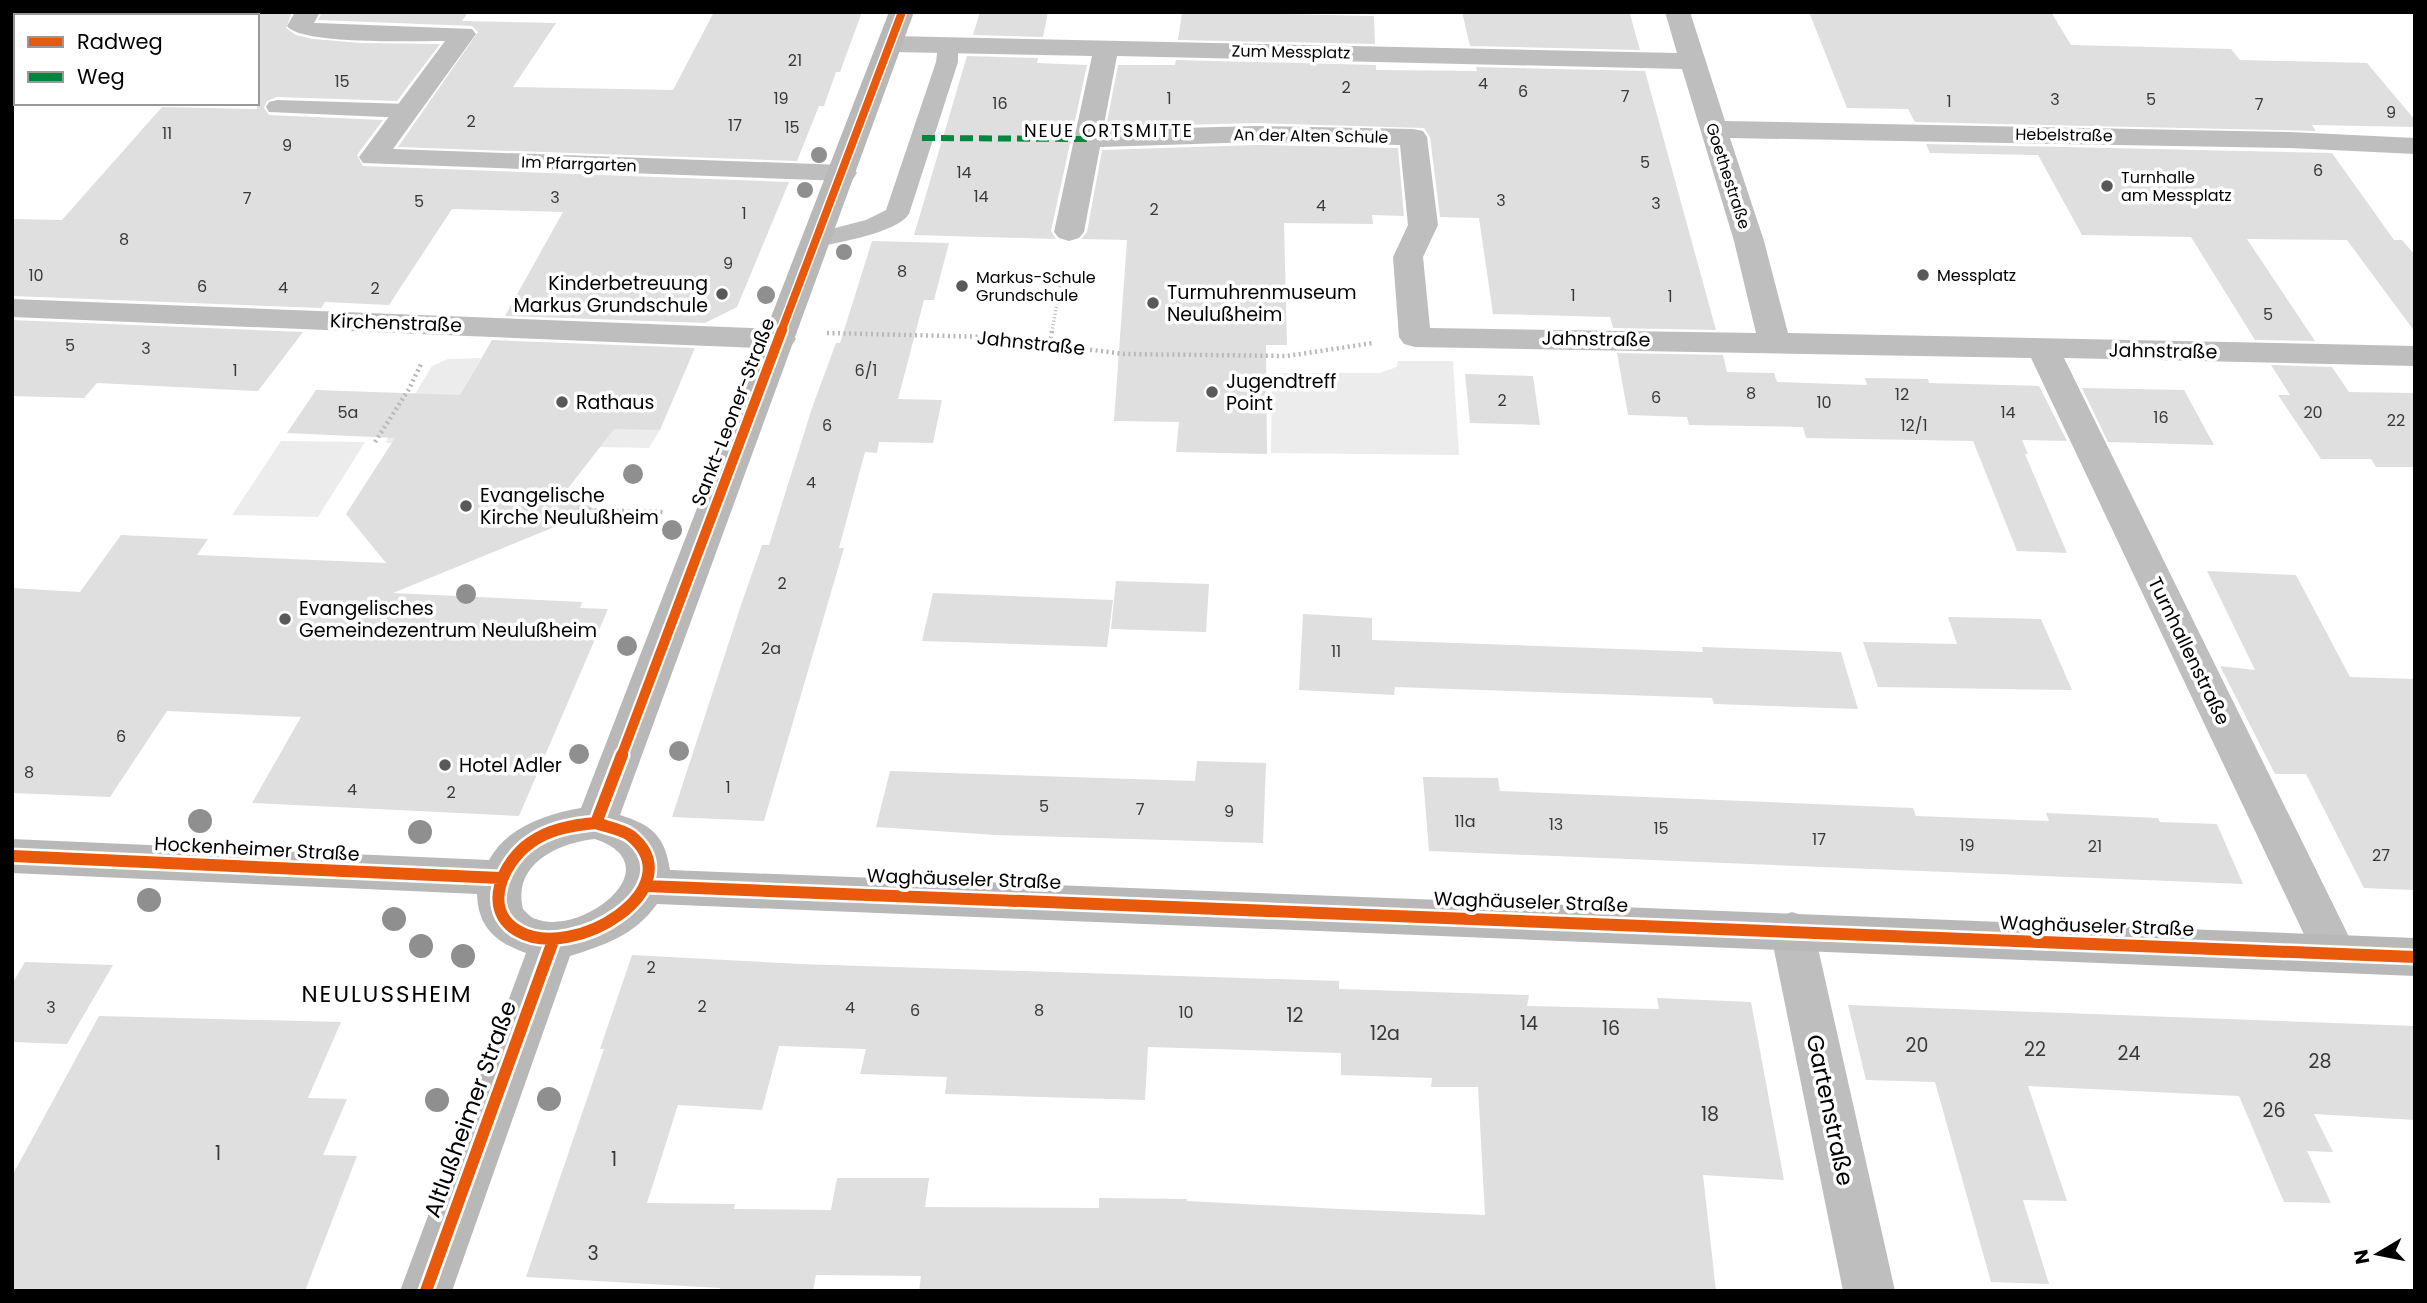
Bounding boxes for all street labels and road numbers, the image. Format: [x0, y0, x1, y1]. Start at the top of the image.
street label: Zum Messplatz [1231, 39, 1351, 65]
street label: Goethestraße [1700, 120, 1756, 232]
street label: An der Alten Schule [1233, 123, 1389, 149]
street label: Hebelstraße [2015, 123, 2113, 147]
street label: Im Pfarrgarten [521, 150, 637, 178]
street label: Kirchenstraße [329, 307, 463, 339]
street label: Sankt-Leoner-Straße [685, 314, 781, 510]
street label: Jahnstraße [976, 324, 1086, 362]
street label: Jahnstraße [1541, 325, 1651, 353]
street label: Jahnstraße [2108, 337, 2218, 365]
street label: Turnhallenstraße [2141, 573, 2237, 729]
street label: Hockenheimer Straße [154, 830, 360, 868]
street label: Waghäuseler Straße [866, 862, 1062, 896]
street label: Waghäuseler Straße [1433, 885, 1629, 919]
street label: Waghäuseler Straße [1999, 909, 2195, 943]
street label: Altlußheimer Straße [416, 996, 524, 1222]
street label: Gartenstraße [1798, 1031, 1862, 1189]

